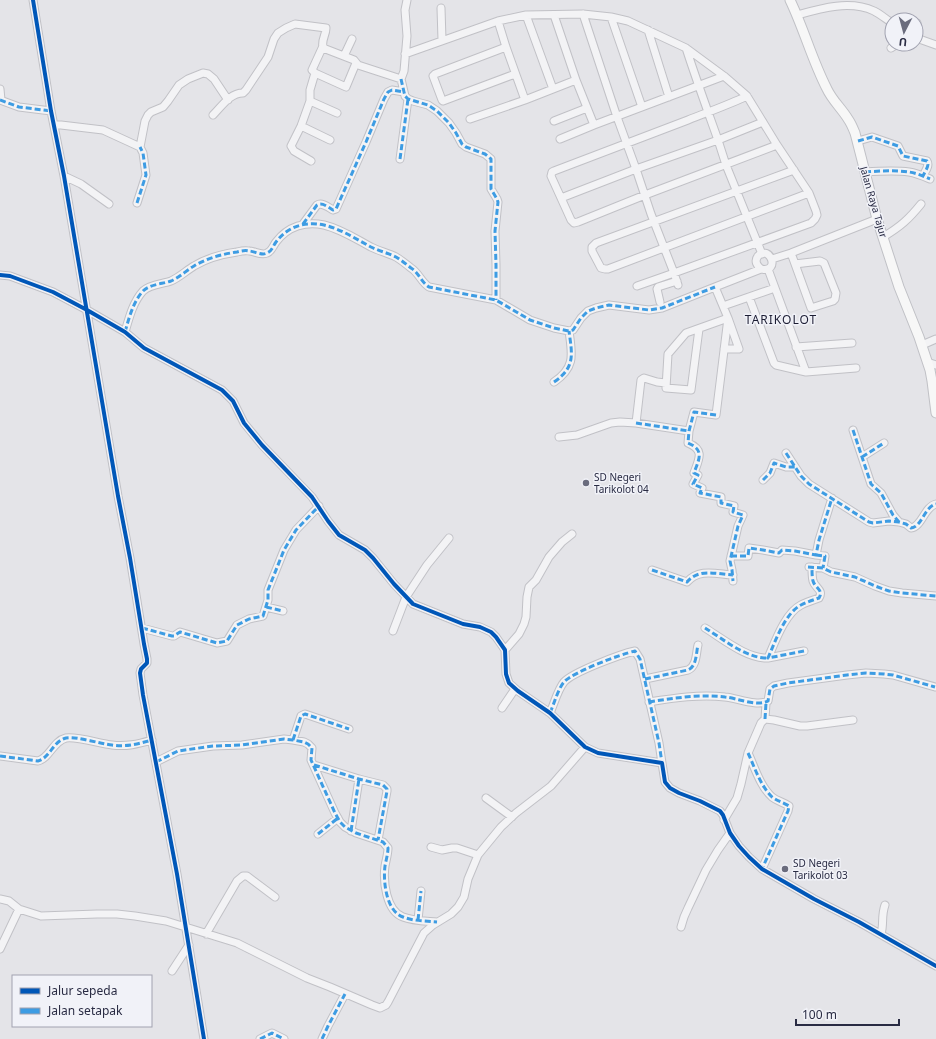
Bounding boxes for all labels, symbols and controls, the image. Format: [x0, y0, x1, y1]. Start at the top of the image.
north arrow [884, 12, 924, 52]
text: U [898, 35, 908, 50]
street label: Jalan Raya Tajur [857, 164, 891, 239]
district label: TARIKOLOT [745, 311, 817, 328]
place label: SD Negeri Tarikolot 04 [594, 470, 649, 496]
marker: SD Negeri Tarikolot 04 [581, 478, 591, 488]
place label: SD Negeri Tarikolot 03 [793, 856, 848, 882]
marker: SD Negeri Tarikolot 03 [780, 864, 790, 874]
legend [12, 975, 152, 1027]
text: Jalur sepeda [47, 982, 117, 999]
scale bar [796, 1001, 899, 1027]
text: Jalan setapak [47, 1002, 123, 1019]
text: 100 m [802, 1006, 837, 1023]

